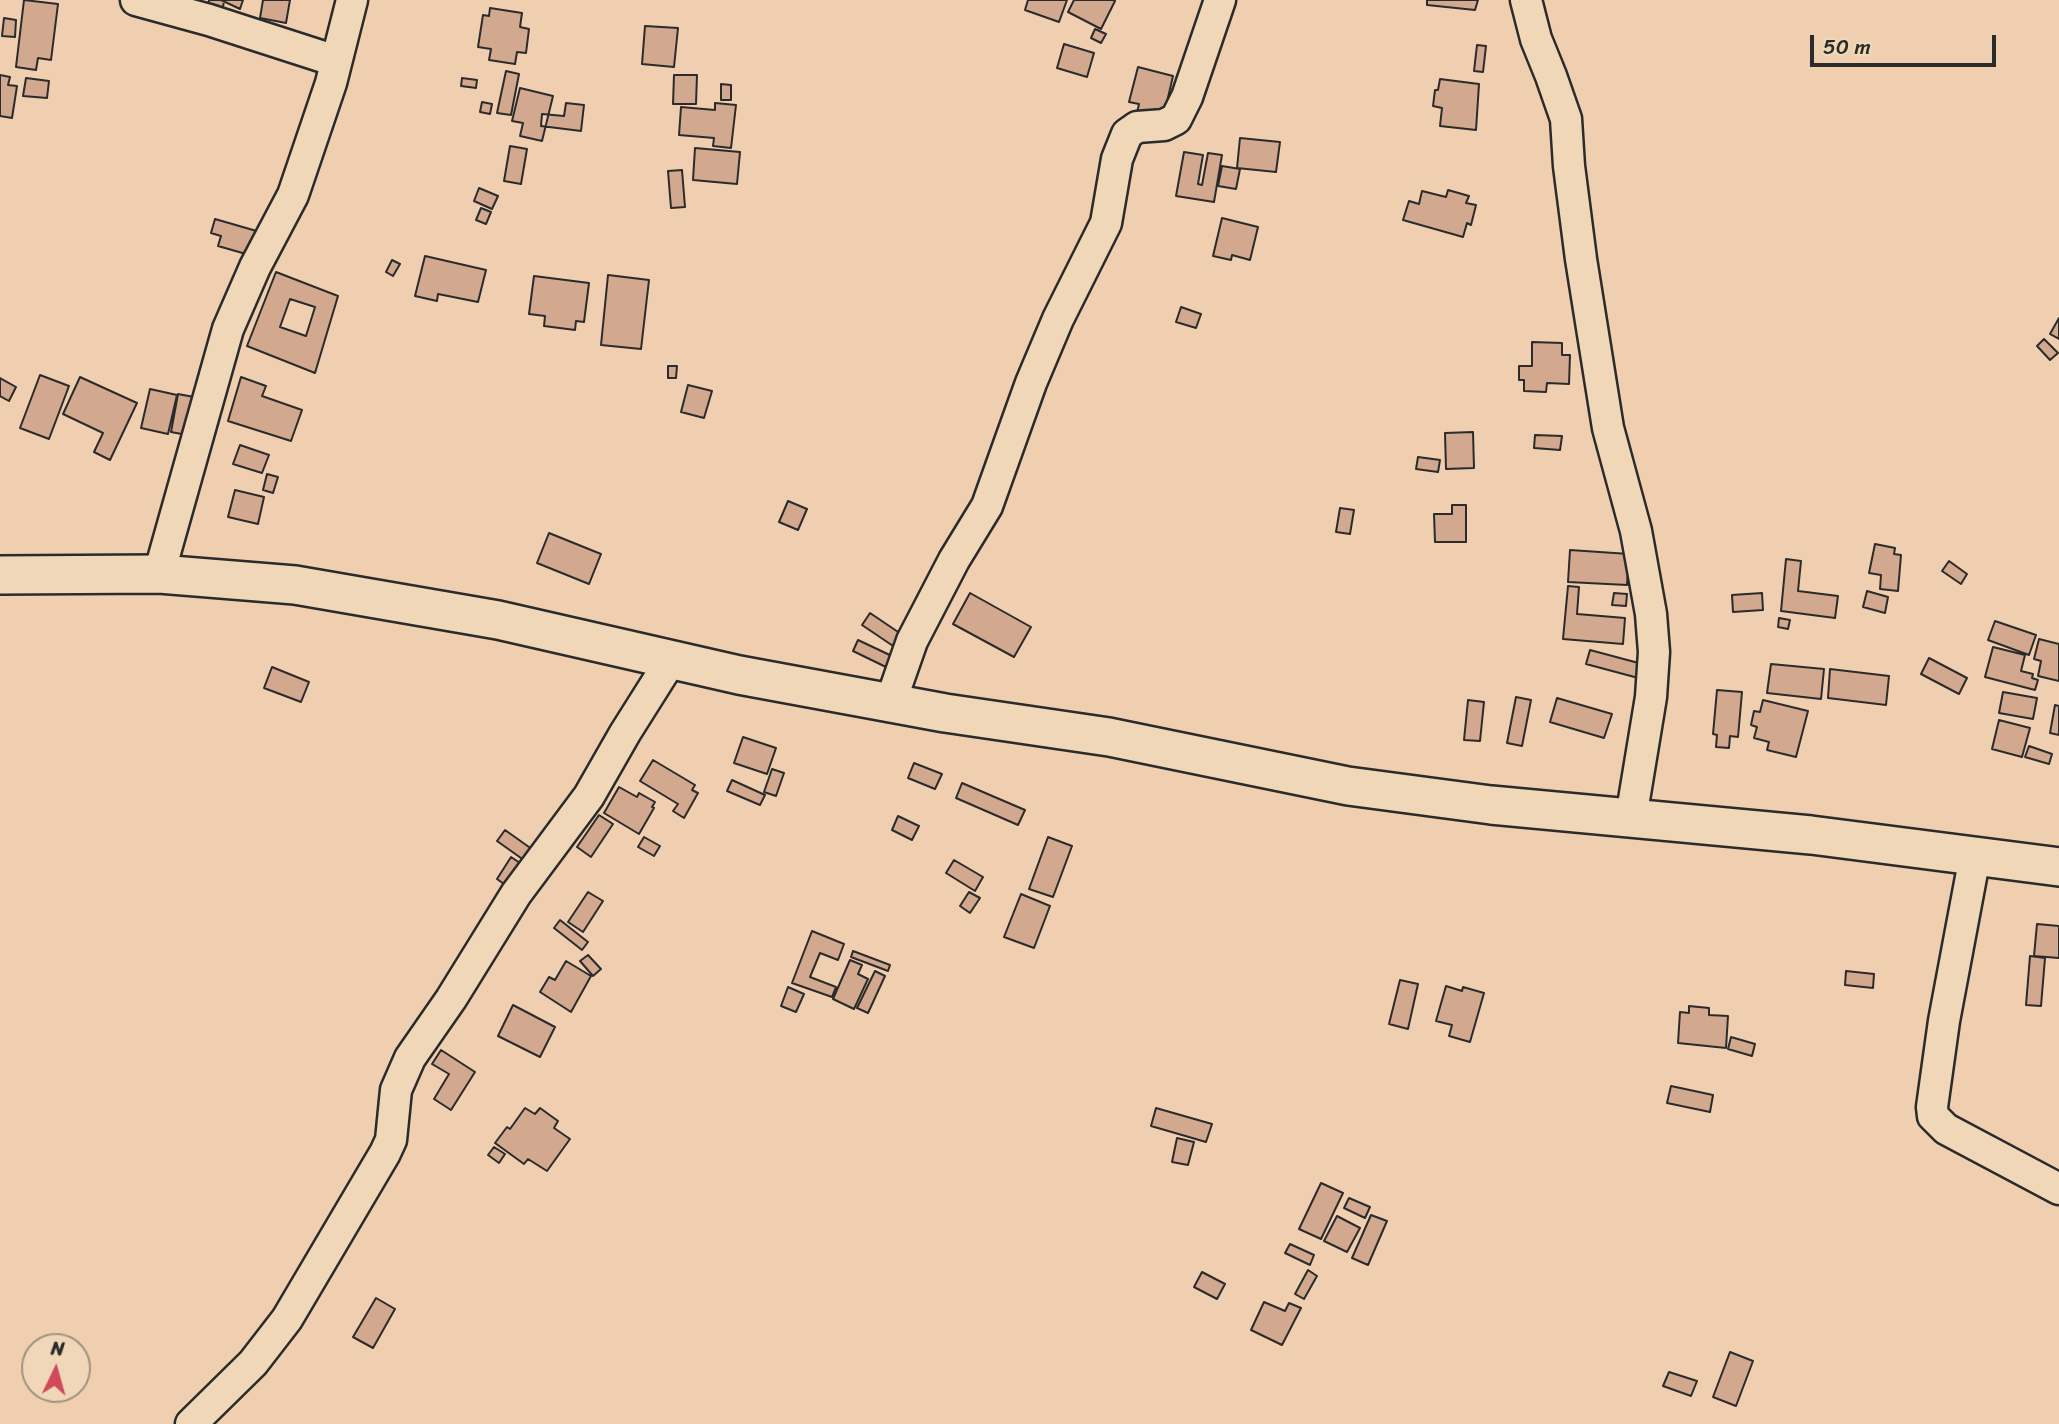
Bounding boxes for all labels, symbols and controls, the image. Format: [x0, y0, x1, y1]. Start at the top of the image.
scale bar [1814, 21, 2000, 65]
text: 50 m [1823, 28, 1871, 66]
text: N [50, 1332, 66, 1366]
north arrow [21, 1333, 91, 1403]

